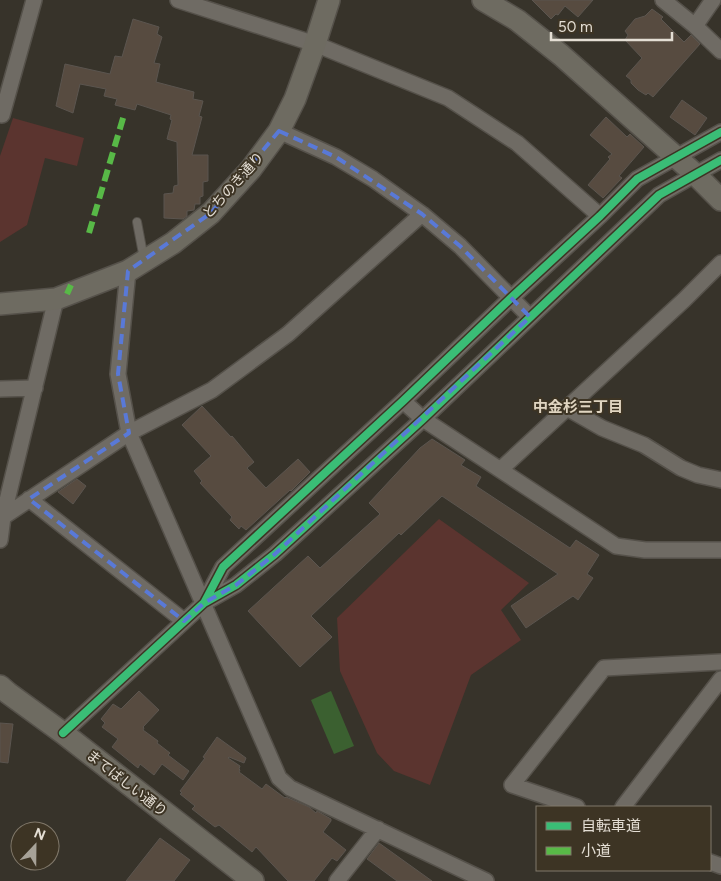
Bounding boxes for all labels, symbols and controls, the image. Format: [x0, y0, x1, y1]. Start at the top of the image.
scale bar [551, 10, 672, 42]
text: 50 m [558, 18, 593, 36]
street label: とちのき通り [199, 149, 268, 222]
district label: 中金杉三丁目 [533, 398, 623, 416]
street label: まてばしい通り [83, 747, 170, 820]
legend [536, 806, 711, 871]
text: 自転車道 [581, 817, 641, 835]
north arrow [10, 821, 60, 871]
text: N [31, 825, 48, 844]
text: 小道 [581, 842, 611, 860]

